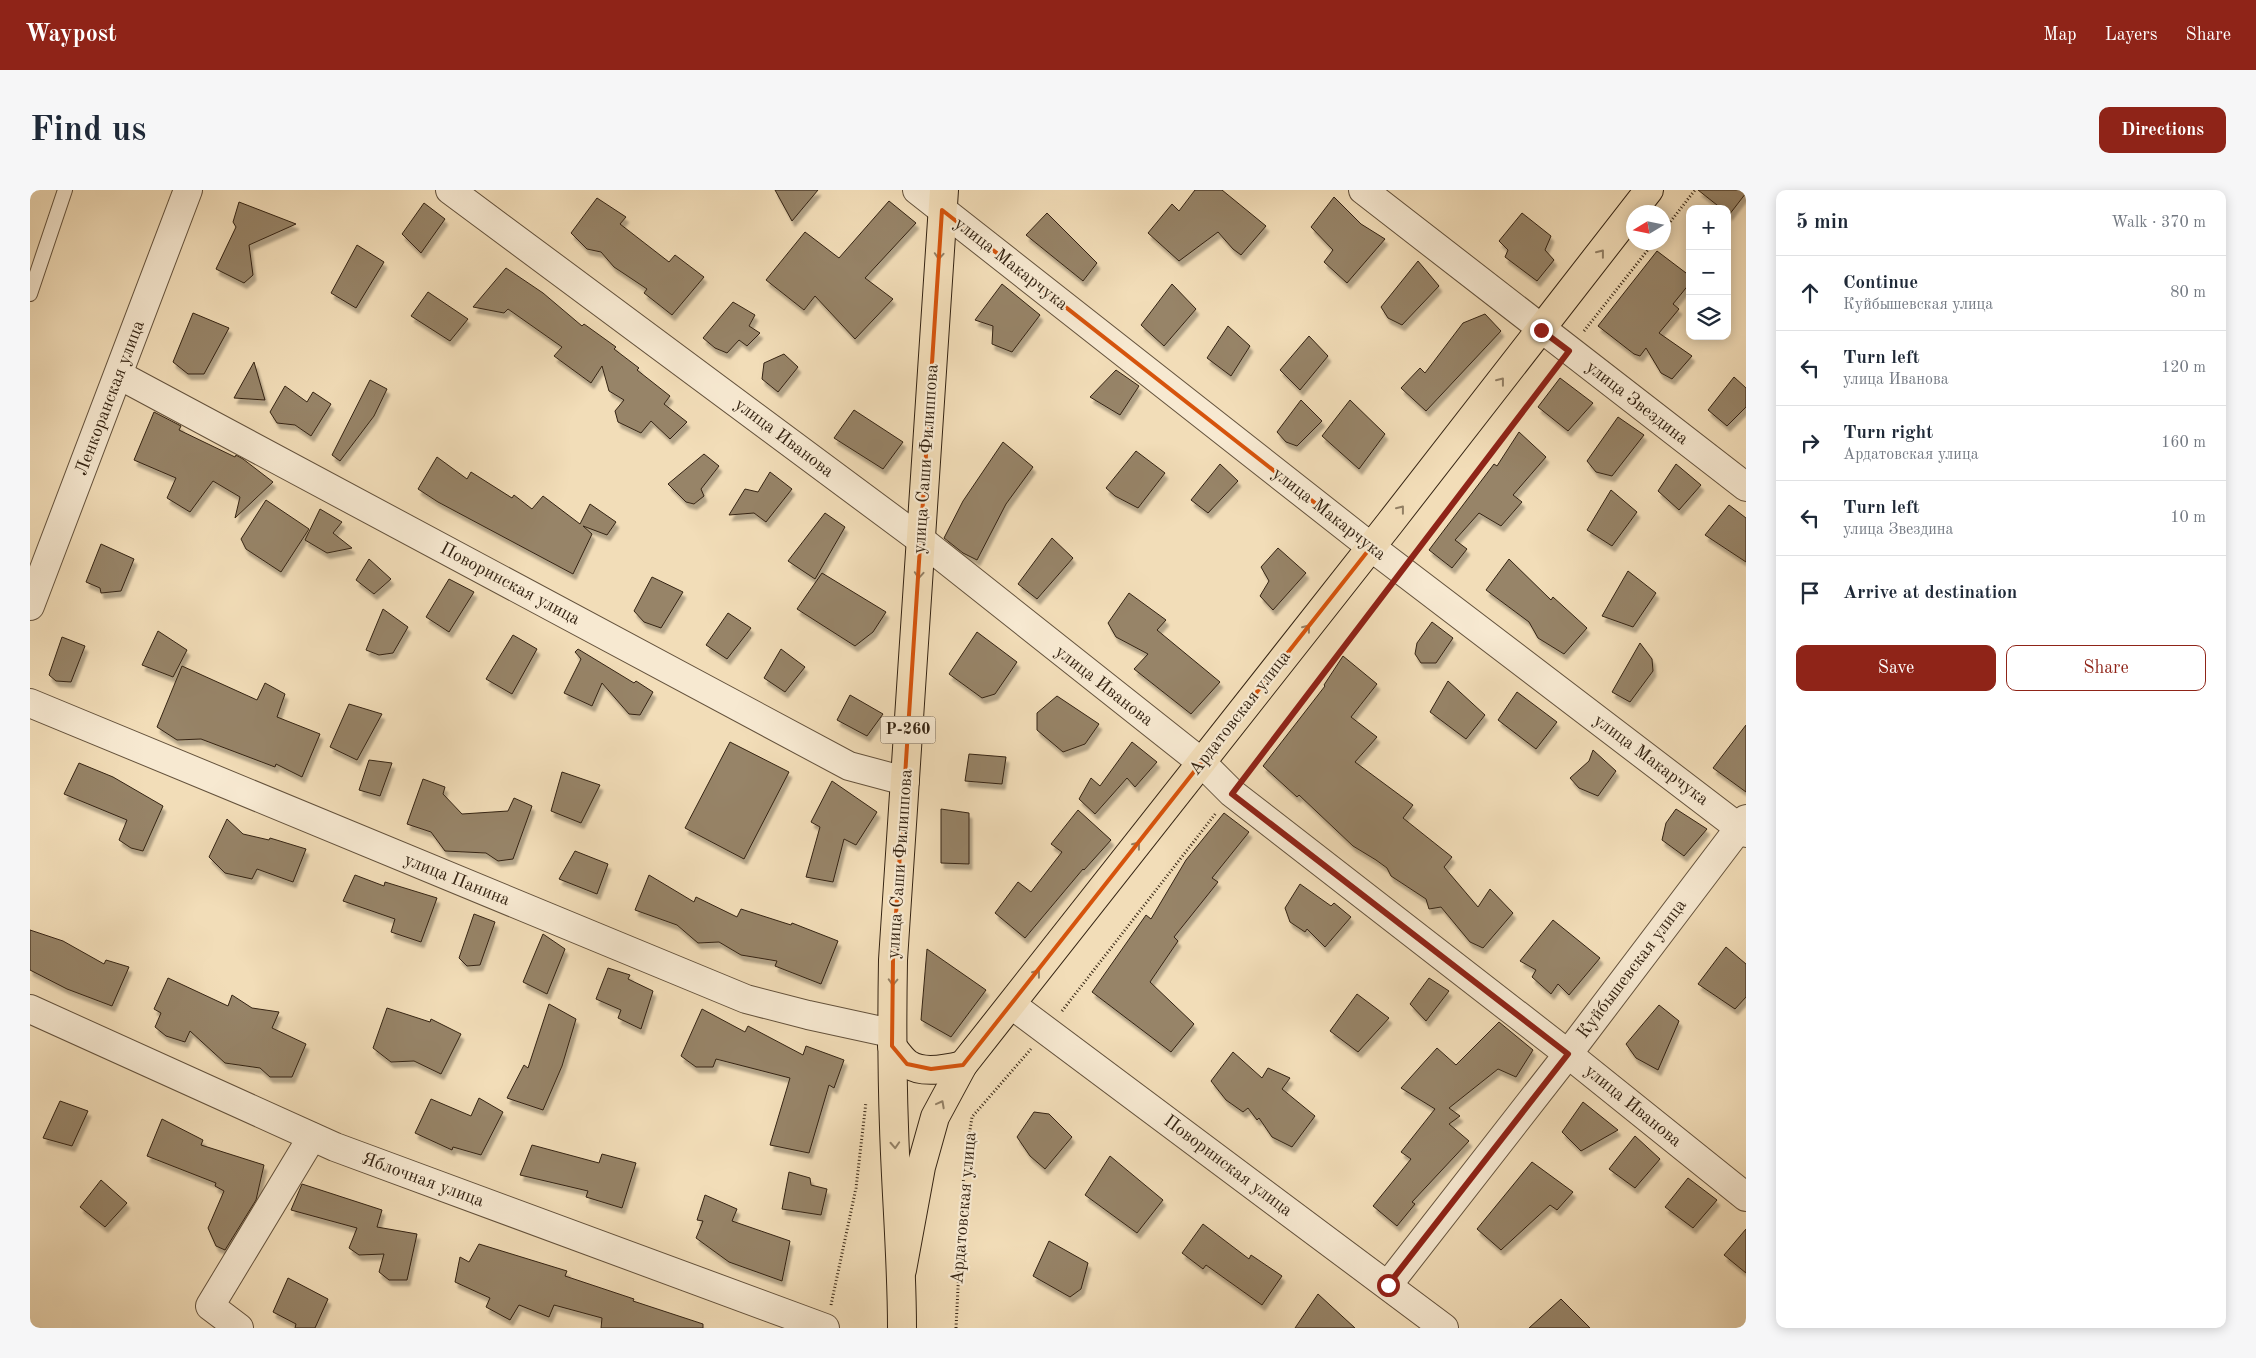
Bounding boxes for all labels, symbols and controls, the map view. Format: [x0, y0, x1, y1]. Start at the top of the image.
text: Waypost [25, 23, 117, 47]
text: Map [2043, 26, 2077, 44]
text: Layers [2105, 26, 2157, 44]
text: Share [2185, 26, 2231, 44]
button: Directions [2099, 107, 2226, 153]
text: Find us [30, 113, 146, 148]
north arrow [1626, 205, 1671, 250]
map controls [1686, 205, 1731, 340]
button: + [1686, 205, 1731, 250]
text: 5 min [1796, 212, 1849, 233]
street label: улица Макарчука [951, 214, 1071, 314]
text: Walk · 370 m [2111, 215, 2206, 231]
one-way arrow [1595, 250, 1603, 259]
button: − [1686, 250, 1731, 295]
one-way arrow [934, 252, 945, 260]
text: Continue [1843, 274, 1918, 293]
icon: ahead [1796, 279, 1824, 307]
text: 80 m [2170, 285, 2206, 301]
button: layers [1686, 295, 1731, 340]
text: Куйбышевская улица [1843, 297, 1993, 313]
street label: Ленкоранская улица [72, 318, 148, 478]
route end [1530, 319, 1553, 342]
text: Turn left [1843, 349, 1920, 368]
icon: left [1796, 354, 1824, 382]
street label: улица Звездина [1582, 358, 1692, 448]
text: 120 m [2161, 360, 2206, 376]
street label: улица Саши Филиппова [910, 363, 942, 555]
text: улица Иванова [1843, 372, 1949, 388]
one-way arrow [1495, 378, 1503, 387]
street label: улица Иванова [731, 395, 837, 481]
text: Turn right [1843, 424, 1933, 443]
icon: right [1796, 429, 1824, 457]
text: 160 m [2161, 435, 2206, 451]
text: Ардатовская улица [1843, 447, 1979, 463]
street label: улица Макарчука [1269, 464, 1389, 564]
text: Turn left [1843, 499, 1920, 518]
icon: left [1796, 504, 1824, 532]
one-way arrow [1395, 506, 1403, 515]
text: 10 m [2170, 510, 2206, 526]
text: улица Звездина [1843, 522, 1954, 538]
street label: Поворинская улица [437, 539, 583, 629]
one-way arrow [913, 572, 924, 580]
icon: arrive [1796, 579, 1824, 607]
text: Arrive at destination [1843, 584, 2017, 603]
one-way arrow [1301, 625, 1309, 634]
street label: улица Иванова [1052, 642, 1156, 730]
button: Save [1796, 645, 1996, 691]
button: Share [2006, 645, 2206, 691]
street label: Ардатовская улица [1186, 647, 1294, 779]
street label: улица Макарчука [1590, 711, 1712, 809]
road number: Р-260 [880, 716, 936, 744]
street label: улица Саши Филиппова [884, 768, 916, 960]
one-way arrow [1131, 842, 1139, 851]
street label: улица Панина [401, 851, 513, 909]
street label: Куйбышевская улица [1574, 896, 1690, 1042]
one-way arrow [1031, 970, 1039, 979]
one-way arrow [887, 978, 898, 986]
street label: улица Иванова [1581, 1062, 1685, 1150]
one-way arrow [935, 1100, 945, 1109]
street label: Поворинская улица [1160, 1112, 1296, 1220]
street label: Ардатовская улица [948, 1131, 980, 1285]
one-way arrow [889, 1141, 900, 1149]
street label: Яблочная улица [359, 1150, 487, 1210]
route start [1377, 1274, 1400, 1297]

